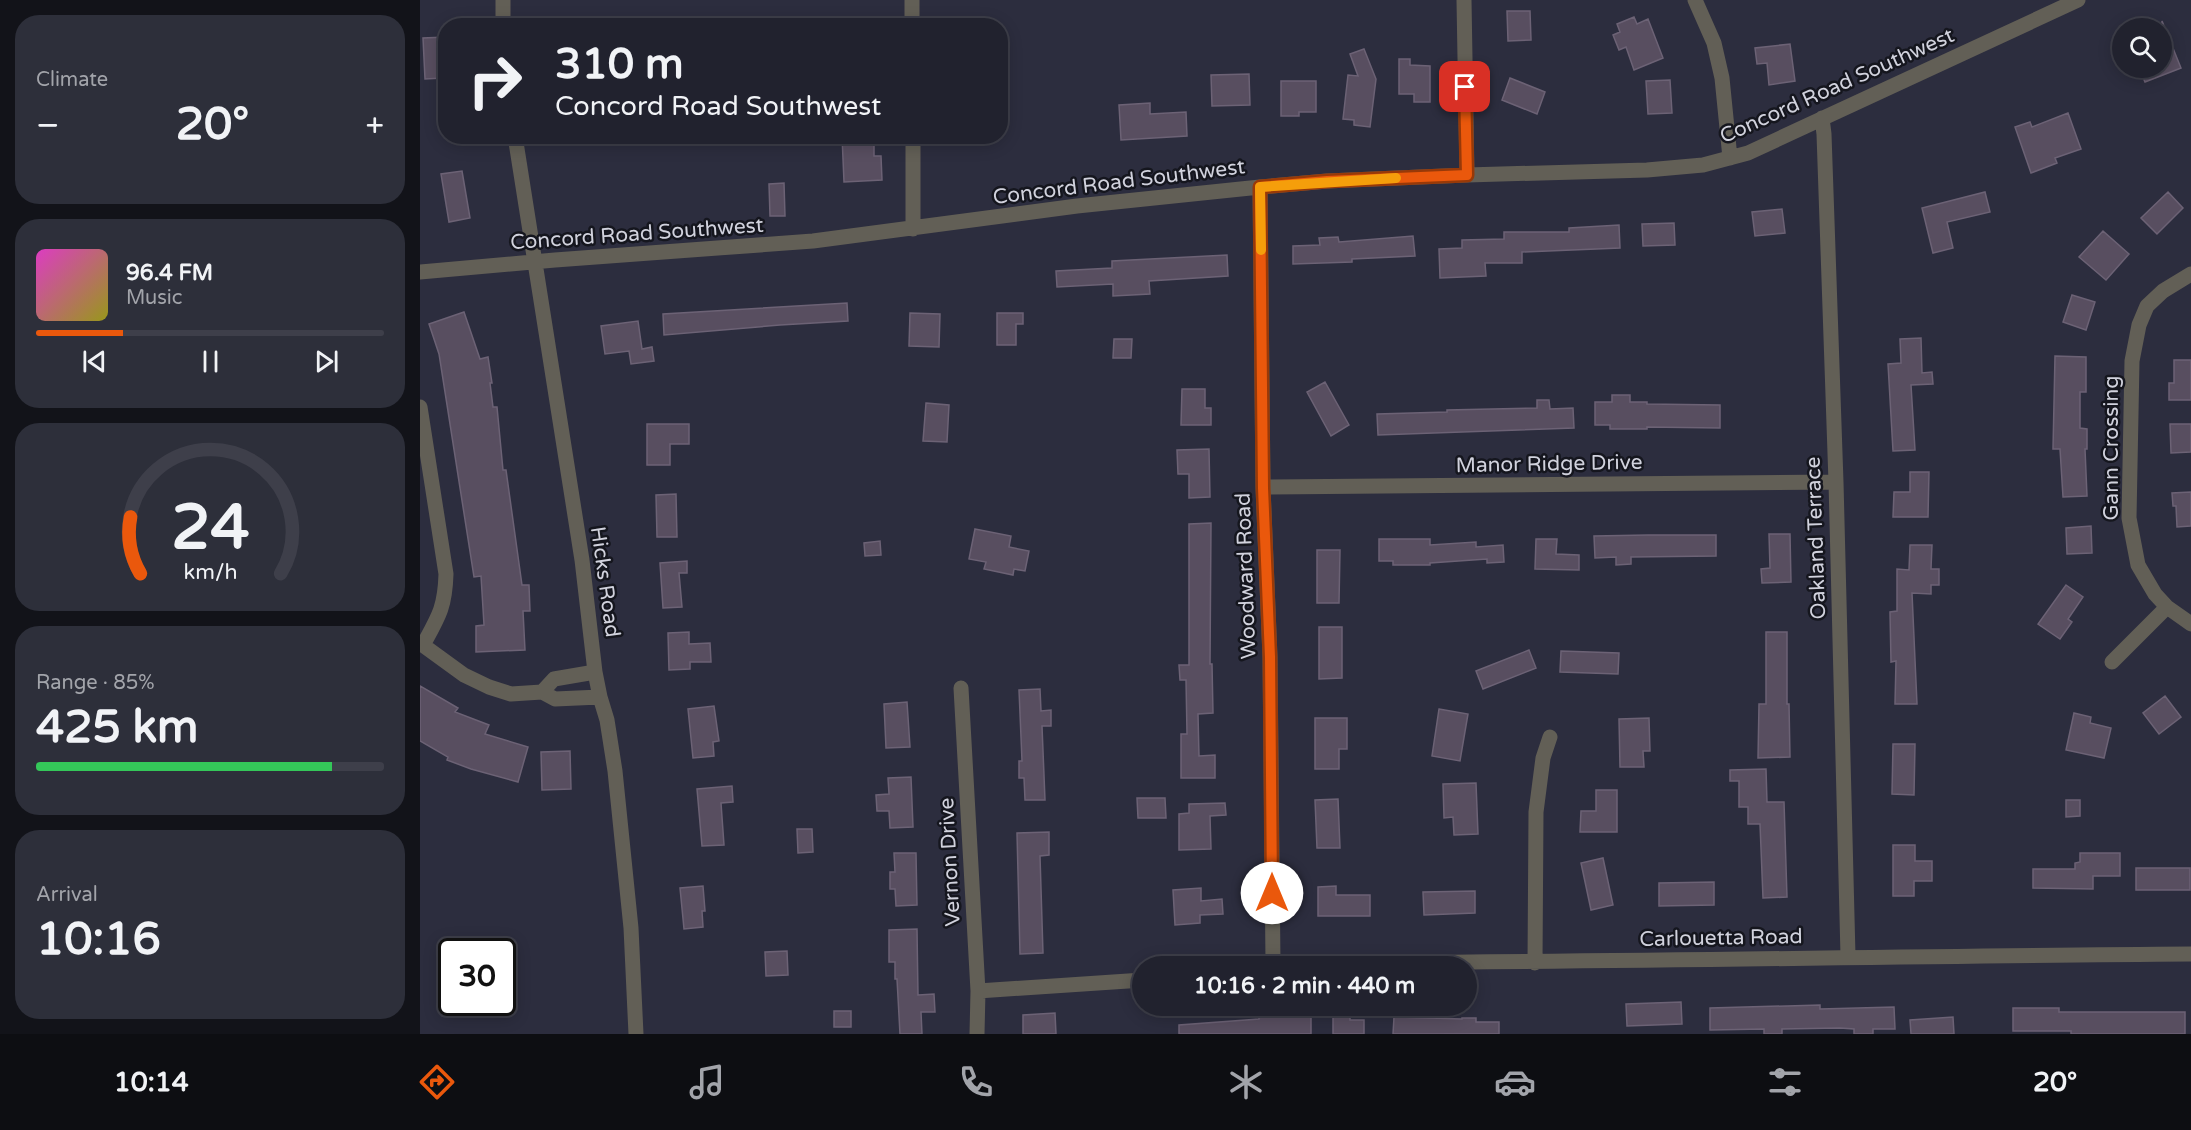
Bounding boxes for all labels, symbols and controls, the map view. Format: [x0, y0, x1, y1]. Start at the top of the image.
map controls [2112, 18, 2172, 78]
button: search [2112, 18, 2172, 78]
street label: Concord Road Southwest [1716, 23, 1958, 149]
text: 310 m [555, 39, 684, 90]
icon: right [456, 42, 534, 120]
pin [1439, 61, 1490, 112]
text: Climate [36, 68, 108, 92]
icon: arrive [1448, 70, 1481, 103]
text: Concord Road Southwest [555, 90, 881, 123]
text: 20° [176, 98, 249, 152]
text: − [36, 106, 60, 145]
text: + [365, 106, 384, 145]
street label: Concord Road Southwest [991, 154, 1247, 210]
street label: Concord Road Southwest [509, 213, 765, 255]
text: 96.4 FM [126, 260, 213, 286]
text: Music [126, 286, 182, 310]
icon: previous [78, 345, 111, 378]
icon: pause [194, 345, 227, 378]
icon: next [310, 345, 343, 378]
street label: Gann Crossing [2099, 375, 2124, 521]
street label: Manor Ridge Drive [1455, 450, 1643, 478]
street label: Oakland Terrace [1801, 456, 1831, 620]
text: 24 [171, 491, 249, 566]
street label: Woodward Road [1231, 492, 1261, 660]
street label: Hicks Road [585, 525, 625, 639]
text: km/h [183, 559, 237, 585]
text: Range · 85% [36, 671, 155, 695]
text: 425 km [36, 701, 198, 755]
street label: Vernon Drive [934, 797, 966, 927]
position arrow [1240, 861, 1304, 925]
text: Arrival [36, 883, 98, 907]
text: 10:16 [36, 913, 161, 967]
street label: Carlouetta Road [1639, 924, 1803, 952]
speed limit sign: 30 [438, 938, 516, 1016]
text: 10:16 · 2 min · 440 m [1194, 973, 1415, 999]
icon: directions [416, 1061, 458, 1103]
icon: music [686, 1061, 728, 1103]
icon: phone [955, 1061, 997, 1103]
icon: climate [1225, 1061, 1267, 1103]
icon: car [1494, 1061, 1536, 1103]
icon: filters [1764, 1061, 1806, 1103]
text: 10:14 [114, 1066, 189, 1099]
text: 20° [2033, 1066, 2077, 1099]

